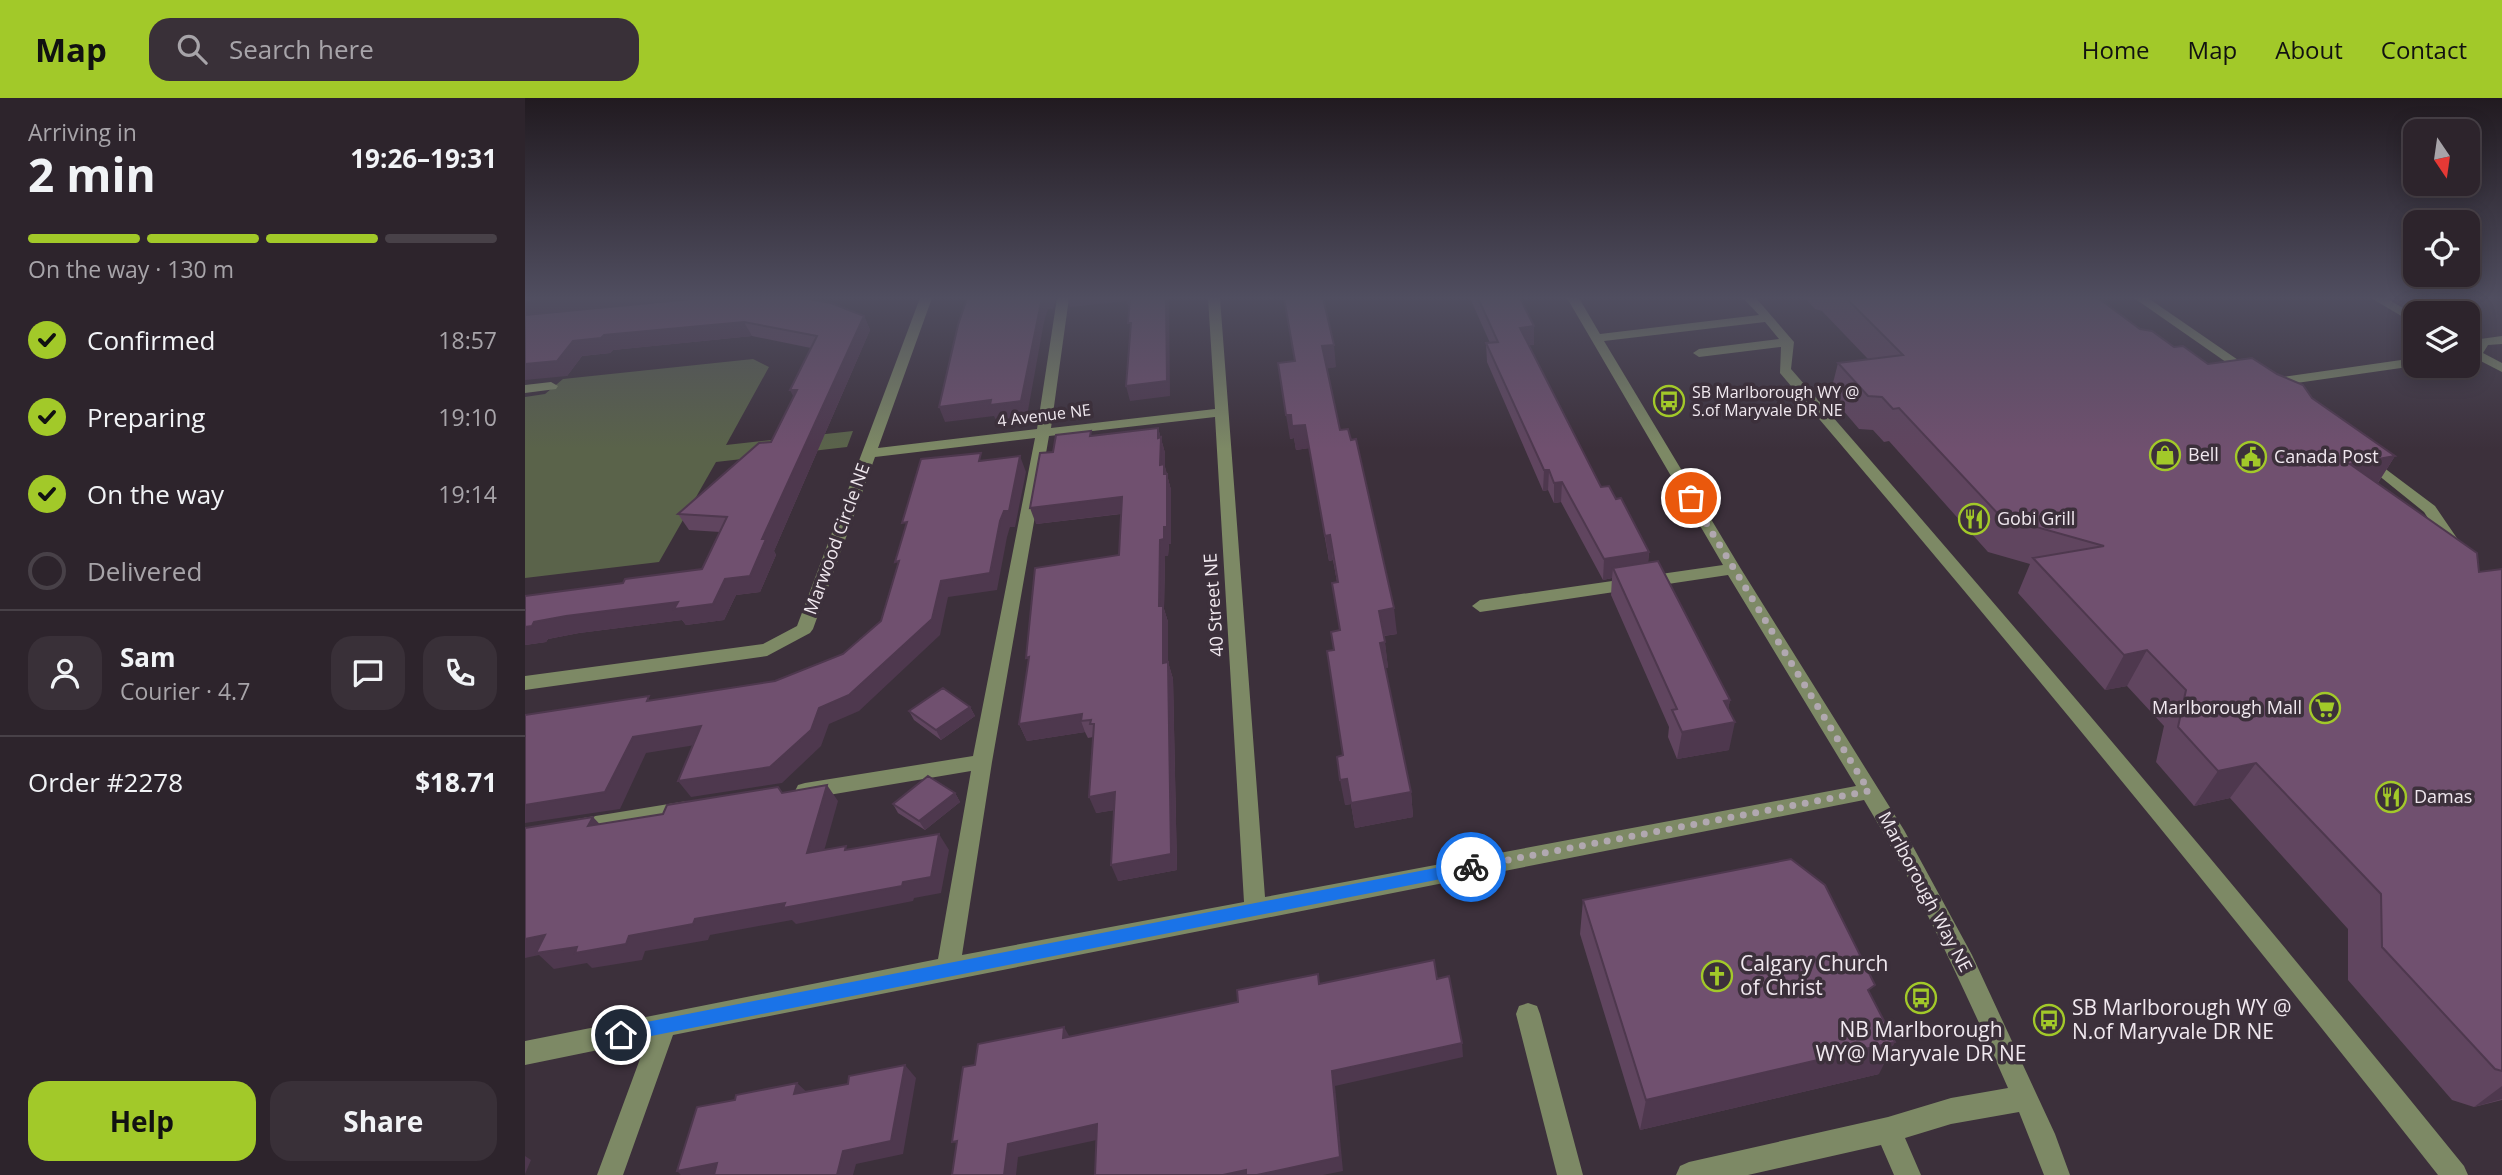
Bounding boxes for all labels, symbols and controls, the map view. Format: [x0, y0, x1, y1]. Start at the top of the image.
search box [149, 18, 639, 81]
text: Map [35, 27, 107, 72]
icon: search [173, 30, 211, 68]
text: Search here [229, 31, 374, 67]
text: Home [2082, 33, 2150, 66]
text: Map [2188, 33, 2237, 66]
text: About [2275, 33, 2343, 66]
text: Contact [2381, 33, 2467, 66]
text: Arriving in [28, 116, 137, 148]
north arrow [2403, 119, 2480, 196]
map controls [2403, 119, 2480, 378]
text: 19:26–19:31 [350, 140, 497, 176]
text: 2 min [28, 143, 156, 205]
button: locate [2403, 210, 2480, 287]
text: On the way · 130 m [28, 253, 234, 285]
button: layers [2403, 301, 2480, 378]
icon: check [28, 321, 66, 359]
text: Confirmed [87, 322, 215, 358]
text: 18:57 [438, 324, 497, 356]
place label: SB Marlborough WY @ S.of Maryvale DR NE [1692, 381, 1859, 421]
bus stop icon: SB Marlborough WY @ S.of Maryvale DR NE [1652, 384, 1686, 418]
icon: check [28, 398, 66, 436]
street label: 4 Avenue NE [996, 398, 1092, 432]
text: Preparing [87, 399, 205, 435]
text: 19:10 [438, 401, 497, 433]
shop icon: Bell [2148, 438, 2182, 472]
public building icon: Canada Post [2234, 440, 2268, 474]
place label: Bell [2188, 442, 2219, 466]
place label: Canada Post [2274, 444, 2379, 468]
street label: Marwood Circle NE [797, 460, 875, 618]
pin [1661, 468, 1721, 528]
icon: check [28, 475, 66, 513]
text: On the way [87, 476, 224, 512]
text: 19:14 [438, 478, 497, 510]
icon: bag [1672, 479, 1710, 517]
restaurant icon: Gobi Grill [1957, 502, 1991, 536]
place label: Gobi Grill [1997, 506, 2075, 530]
street label: 40 Street NE [1197, 552, 1229, 658]
text: Delivered [87, 553, 202, 589]
button: person [28, 636, 102, 710]
button: chat [331, 636, 405, 710]
button: phone [423, 636, 497, 710]
text: Sam [120, 639, 176, 675]
text: Courier · 4.7 [120, 675, 250, 707]
supermarket icon: Marlborough Mall [2308, 691, 2342, 725]
place label: Marlborough Mall [2152, 695, 2302, 719]
text: Order #2278 [28, 764, 183, 800]
text: $18.71 [415, 764, 497, 800]
restaurant icon: Damas [2374, 780, 2408, 814]
place label: Damas [2414, 784, 2472, 808]
street label: Marlborough Way NE [1873, 807, 1978, 976]
courier [1436, 832, 1506, 902]
icon: bike [1452, 848, 1490, 886]
place label: Calgary Church of Christ [1740, 949, 1888, 1001]
church icon: Calgary Church of Christ [1700, 959, 1734, 993]
bus stop icon: NB Marlborough WY@ Maryvale DR NE [1904, 981, 1938, 1015]
place label: SB Marlborough WY @ N.of Maryvale DR NE [2072, 993, 2292, 1045]
bus stop icon: SB Marlborough WY @ N.of Maryvale DR NE [2032, 1003, 2066, 1037]
pin [591, 1005, 651, 1065]
place label: NB Marlborough WY@ Maryvale DR NE [1816, 1015, 2026, 1067]
icon: home [602, 1016, 640, 1054]
button: Help [28, 1081, 256, 1161]
button: Share [270, 1081, 497, 1161]

